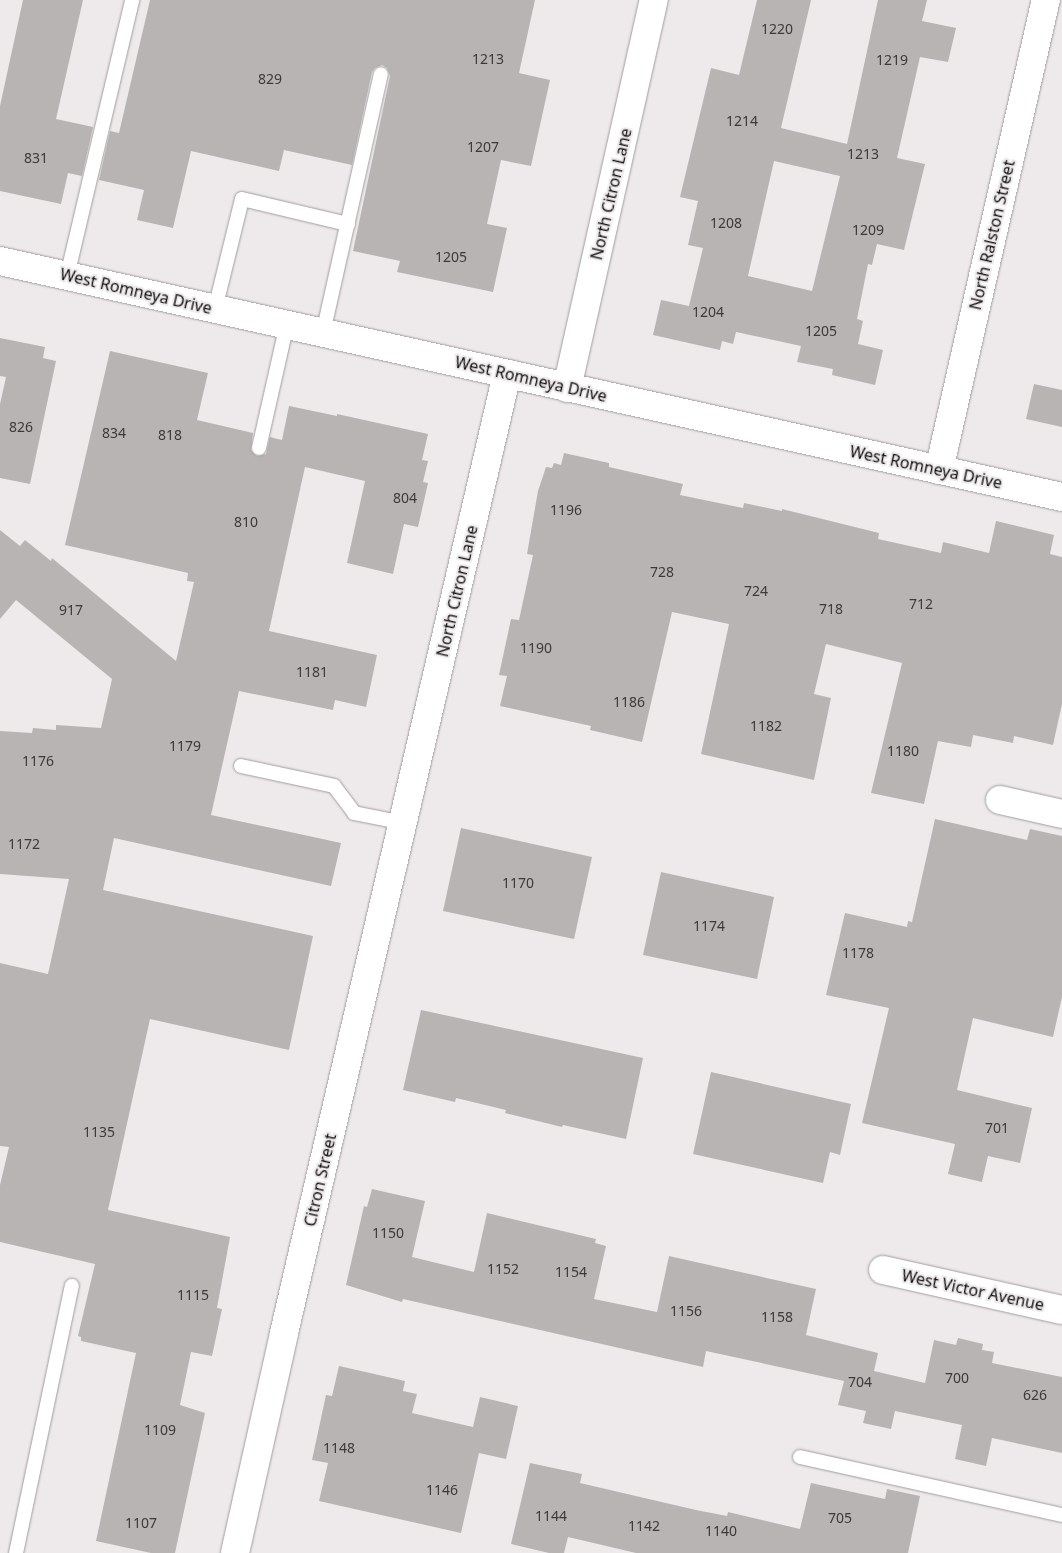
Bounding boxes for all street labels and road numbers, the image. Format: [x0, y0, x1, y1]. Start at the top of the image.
street label: North Citron Lane [587, 126, 635, 262]
street label: North Ralston Street [965, 158, 1019, 312]
street label: West Romneya Drive [58, 264, 214, 318]
street label: West Romneya Drive [453, 352, 609, 406]
street label: West Romneya Drive [848, 441, 1004, 493]
street label: North Citron Lane [433, 523, 481, 659]
street label: Citron Street [300, 1132, 340, 1228]
street label: West Victor Avenue [900, 1266, 1046, 1314]

